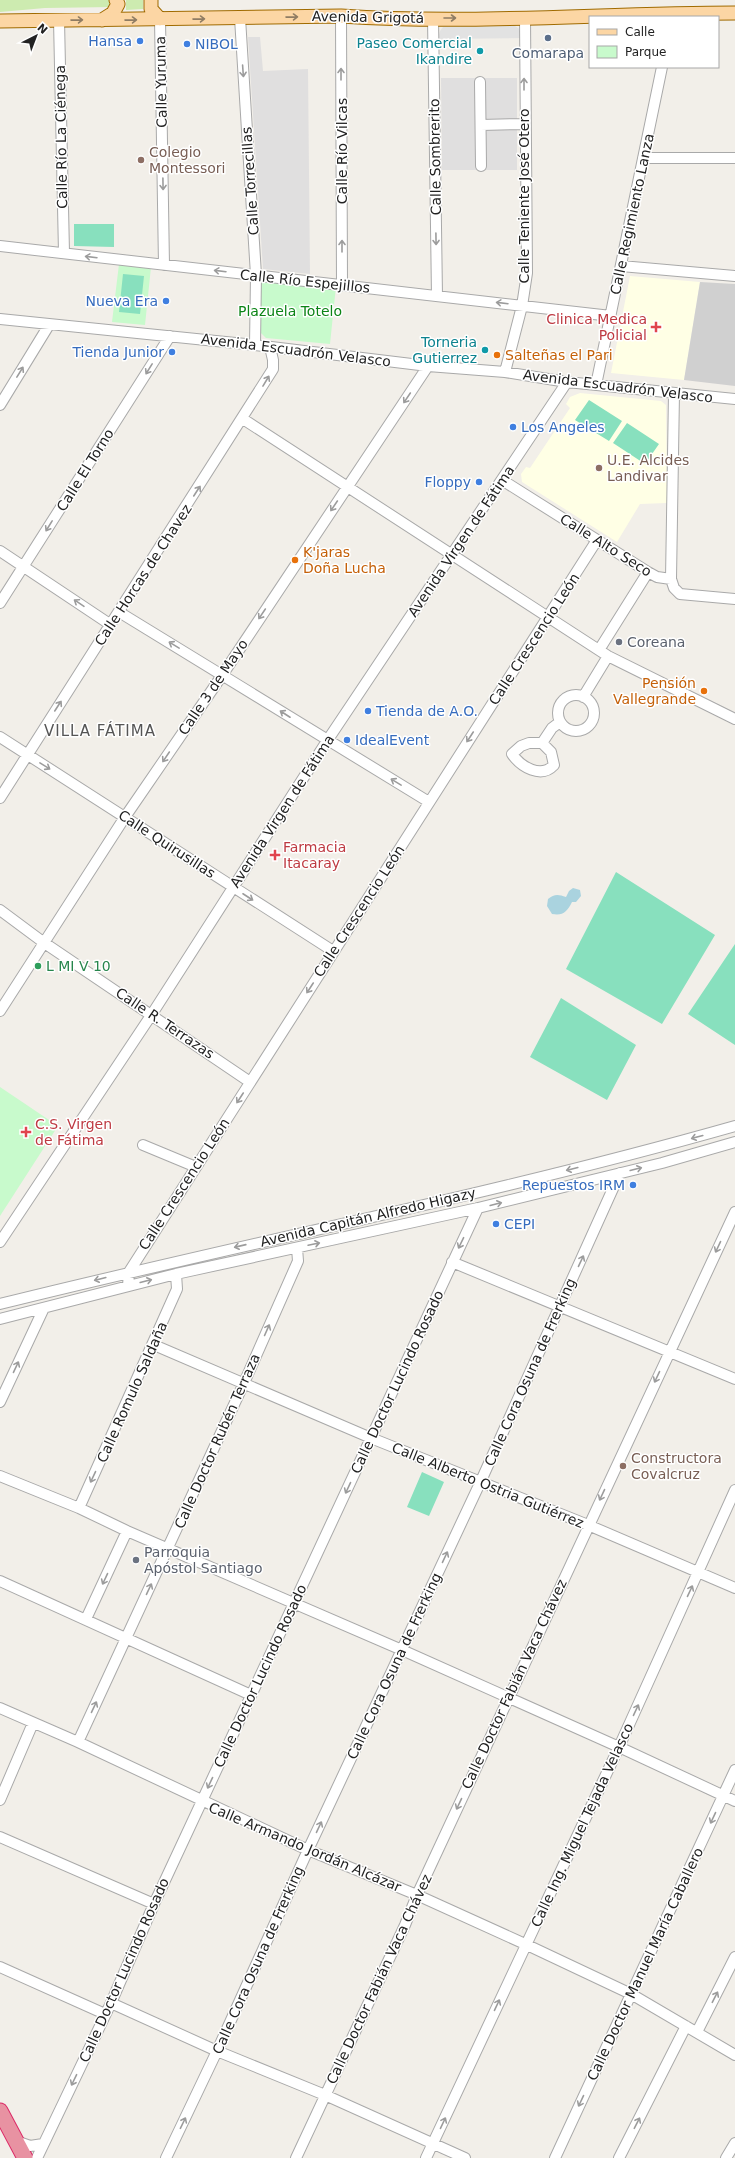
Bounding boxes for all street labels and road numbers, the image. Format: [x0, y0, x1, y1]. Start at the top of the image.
street label: Avenida Grigotá [312, 8, 424, 26]
street label: Calle Yuruma [152, 36, 170, 128]
street label: Calle Río La Ciénega [52, 65, 70, 209]
street label: Calle Río Vilcas [334, 98, 350, 204]
street label: Calle Sombrerito [426, 98, 444, 216]
street label: Calle Teniente José Otero [516, 109, 532, 283]
street label: Calle Torrecillas [238, 126, 262, 236]
street label: Calle Regimiento Lanza [607, 132, 657, 296]
street label: Calle Río Espejillos [239, 266, 371, 296]
street label: Avenida Escuadrón Velasco [200, 330, 392, 370]
street label: Avenida Escuadrón Velasco [522, 366, 714, 406]
street label: Calle El Torno [53, 426, 117, 514]
street label: Avenida Virgen de Fátima [404, 462, 518, 620]
street label: Calle Horcas de Chavez [91, 501, 195, 649]
street label: Calle Alto Seco [557, 510, 655, 580]
street label: Calle Crescencio León [485, 570, 583, 708]
street label: Calle 3 de Mayo [175, 636, 251, 738]
street label: Avenida Virgen de Fátima [227, 732, 337, 890]
street label: Calle Quirusillas [115, 807, 219, 881]
street label: Calle Crescencio León [310, 842, 408, 980]
street label: Calle R. Terrazas [113, 984, 217, 1062]
street label: Calle Crescencio León [135, 1115, 233, 1253]
street label: Avenida Capitán Alfredo Higazy [259, 1184, 477, 1250]
street label: Calle Cora Osuna de Frerking [481, 1276, 579, 1468]
street label: Calle Doctor Lucindo Rosado [347, 1288, 447, 1476]
street label: Calle Romulo Saldaña [94, 1319, 170, 1465]
street label: Calle Doctor Rubén Terraza [171, 1351, 263, 1531]
street label: Calle Alberto Ostria Gutiérrez [390, 1439, 586, 1531]
street label: Calle Cora Osuna de Frerking [344, 1570, 444, 1762]
street label: Calle Doctor Fabián Vaca Chávez [458, 1576, 570, 1792]
street label: Calle Doctor Lucindo Rosado [210, 1582, 310, 1770]
street label: Calle Ing. Miguel Tejada Velasco [528, 1721, 636, 1929]
street label: Calle Armando Jordán Alcázar [206, 1799, 404, 1895]
street label: Calle Doctor Manuel María Caballero [584, 1845, 706, 2083]
street label: Calle Cora Osuna de Frerking [209, 1864, 307, 2056]
street label: Calle Doctor Fabián Vaca Chávez [323, 1871, 435, 2087]
street label: Calle Doctor Lucindo Rosado [76, 1875, 172, 2065]

